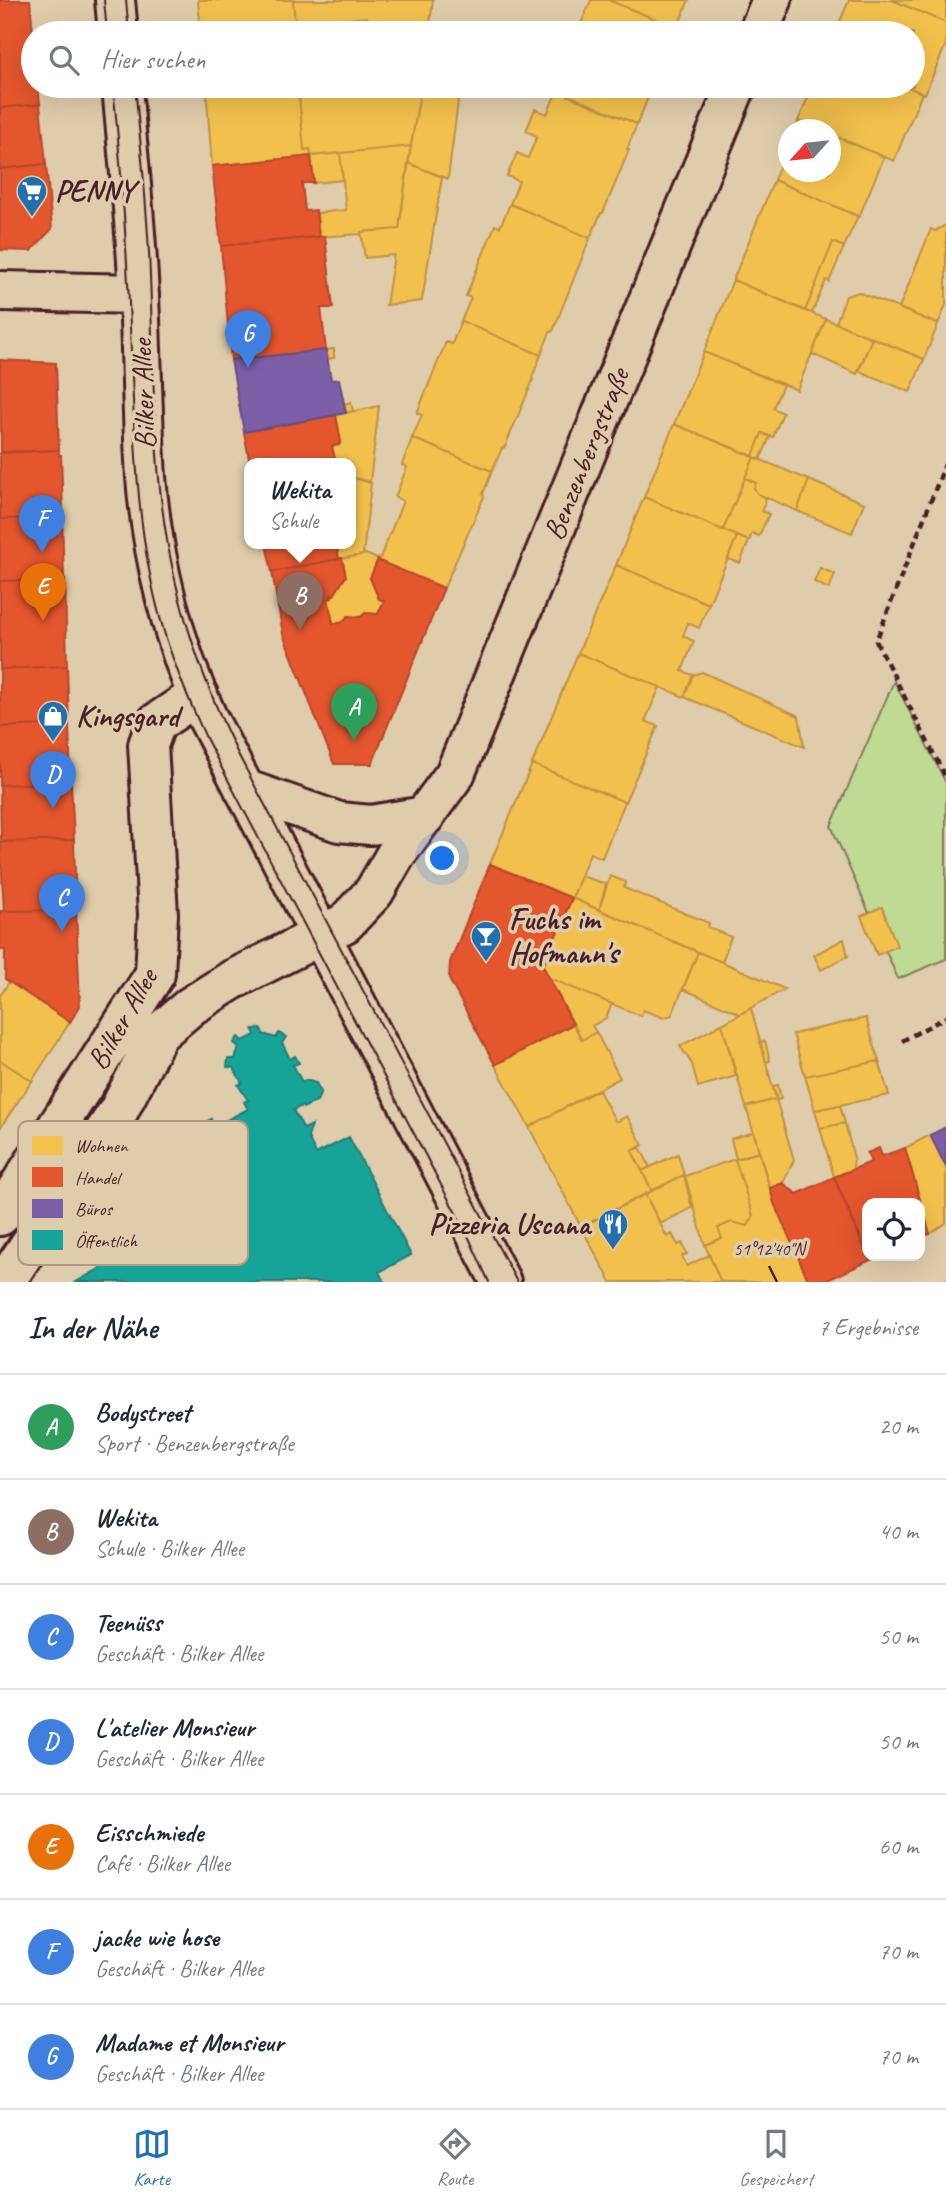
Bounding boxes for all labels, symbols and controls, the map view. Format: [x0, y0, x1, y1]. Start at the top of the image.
search box [21, 21, 925, 98]
icon: search [45, 41, 83, 79]
text: Hier suchen [101, 43, 205, 76]
north arrow [778, 119, 841, 182]
place label: PENNY [55, 172, 140, 210]
supermarket icon: PENNY [15, 174, 49, 218]
pin: G [225, 310, 271, 368]
street label: Bilker Allee [122, 336, 164, 450]
street label: Benzenbergstraße [534, 361, 638, 545]
popup [244, 458, 356, 549]
text: Wekita [269, 473, 331, 506]
pin: F [19, 495, 65, 553]
text: Schule [269, 506, 318, 535]
pin: E [20, 563, 66, 621]
pin: B [277, 572, 323, 630]
pin: A [331, 683, 377, 741]
place label: Kingsgard [76, 697, 184, 735]
shop icon: Kingsgard [36, 699, 70, 743]
pin: D [30, 751, 76, 809]
your location [425, 841, 459, 875]
pin: C [39, 874, 85, 932]
place label: Fuchs im Hofmann's [509, 900, 622, 972]
bar icon: Fuchs im Hofmann's [469, 919, 503, 963]
street label: Bilker Allee [78, 960, 167, 1076]
legend [18, 1121, 248, 1265]
text: Wohnen [75, 1134, 129, 1158]
text: Handel [75, 1166, 123, 1190]
text: Büros [75, 1197, 113, 1221]
map controls [862, 1198, 925, 1261]
button: locate [862, 1198, 925, 1261]
place label: Pizzeria Uscana [429, 1205, 592, 1243]
restaurant icon: Pizzeria Uscana [596, 1207, 630, 1251]
text: Öffentlich [75, 1229, 138, 1253]
text: 51°12'40"N [734, 1238, 808, 1260]
text: In der Nähe [28, 1309, 157, 1347]
text: 7 Ergebnisse [818, 1313, 918, 1342]
text: Bodystreet [95, 1396, 190, 1429]
text: A [45, 1412, 57, 1441]
text: 20 m [879, 1412, 918, 1441]
text: Sport · Benzenbergstraße [95, 1429, 294, 1458]
text: Wekita [95, 1501, 157, 1534]
text: B [45, 1517, 57, 1546]
text: 40 m [879, 1517, 918, 1546]
text: Schule · Bilker Allee [95, 1534, 244, 1563]
text: Teenüss [95, 1606, 162, 1639]
text: C [46, 1622, 56, 1651]
text: 50 m [879, 1622, 918, 1651]
text: Geschäft · Bilker Allee [95, 1639, 263, 1668]
text: L'atelier Monsieur [95, 1711, 254, 1744]
text: D [44, 1727, 58, 1756]
text: 50 m [879, 1727, 918, 1756]
text: Geschäft · Bilker Allee [95, 1744, 263, 1773]
text: Eisschmiede [95, 1816, 203, 1849]
text: E [45, 1832, 57, 1861]
text: 60 m [879, 1832, 918, 1861]
text: Café · Bilker Allee [95, 1849, 230, 1878]
text: jacke wie hose [95, 1921, 219, 1954]
text: F [46, 1937, 56, 1966]
text: 70 m [879, 1937, 918, 1966]
text: Geschäft · Bilker Allee [95, 1954, 263, 1983]
text: Madame et Monsieur [95, 2026, 283, 2059]
text: G [45, 2042, 57, 2071]
text: 70 m [879, 2042, 918, 2071]
text: Geschäft · Bilker Allee [95, 2059, 263, 2088]
tab: Karte [133, 2125, 171, 2191]
tab: Route [436, 2125, 474, 2191]
tab: Gespeichert [739, 2125, 813, 2191]

